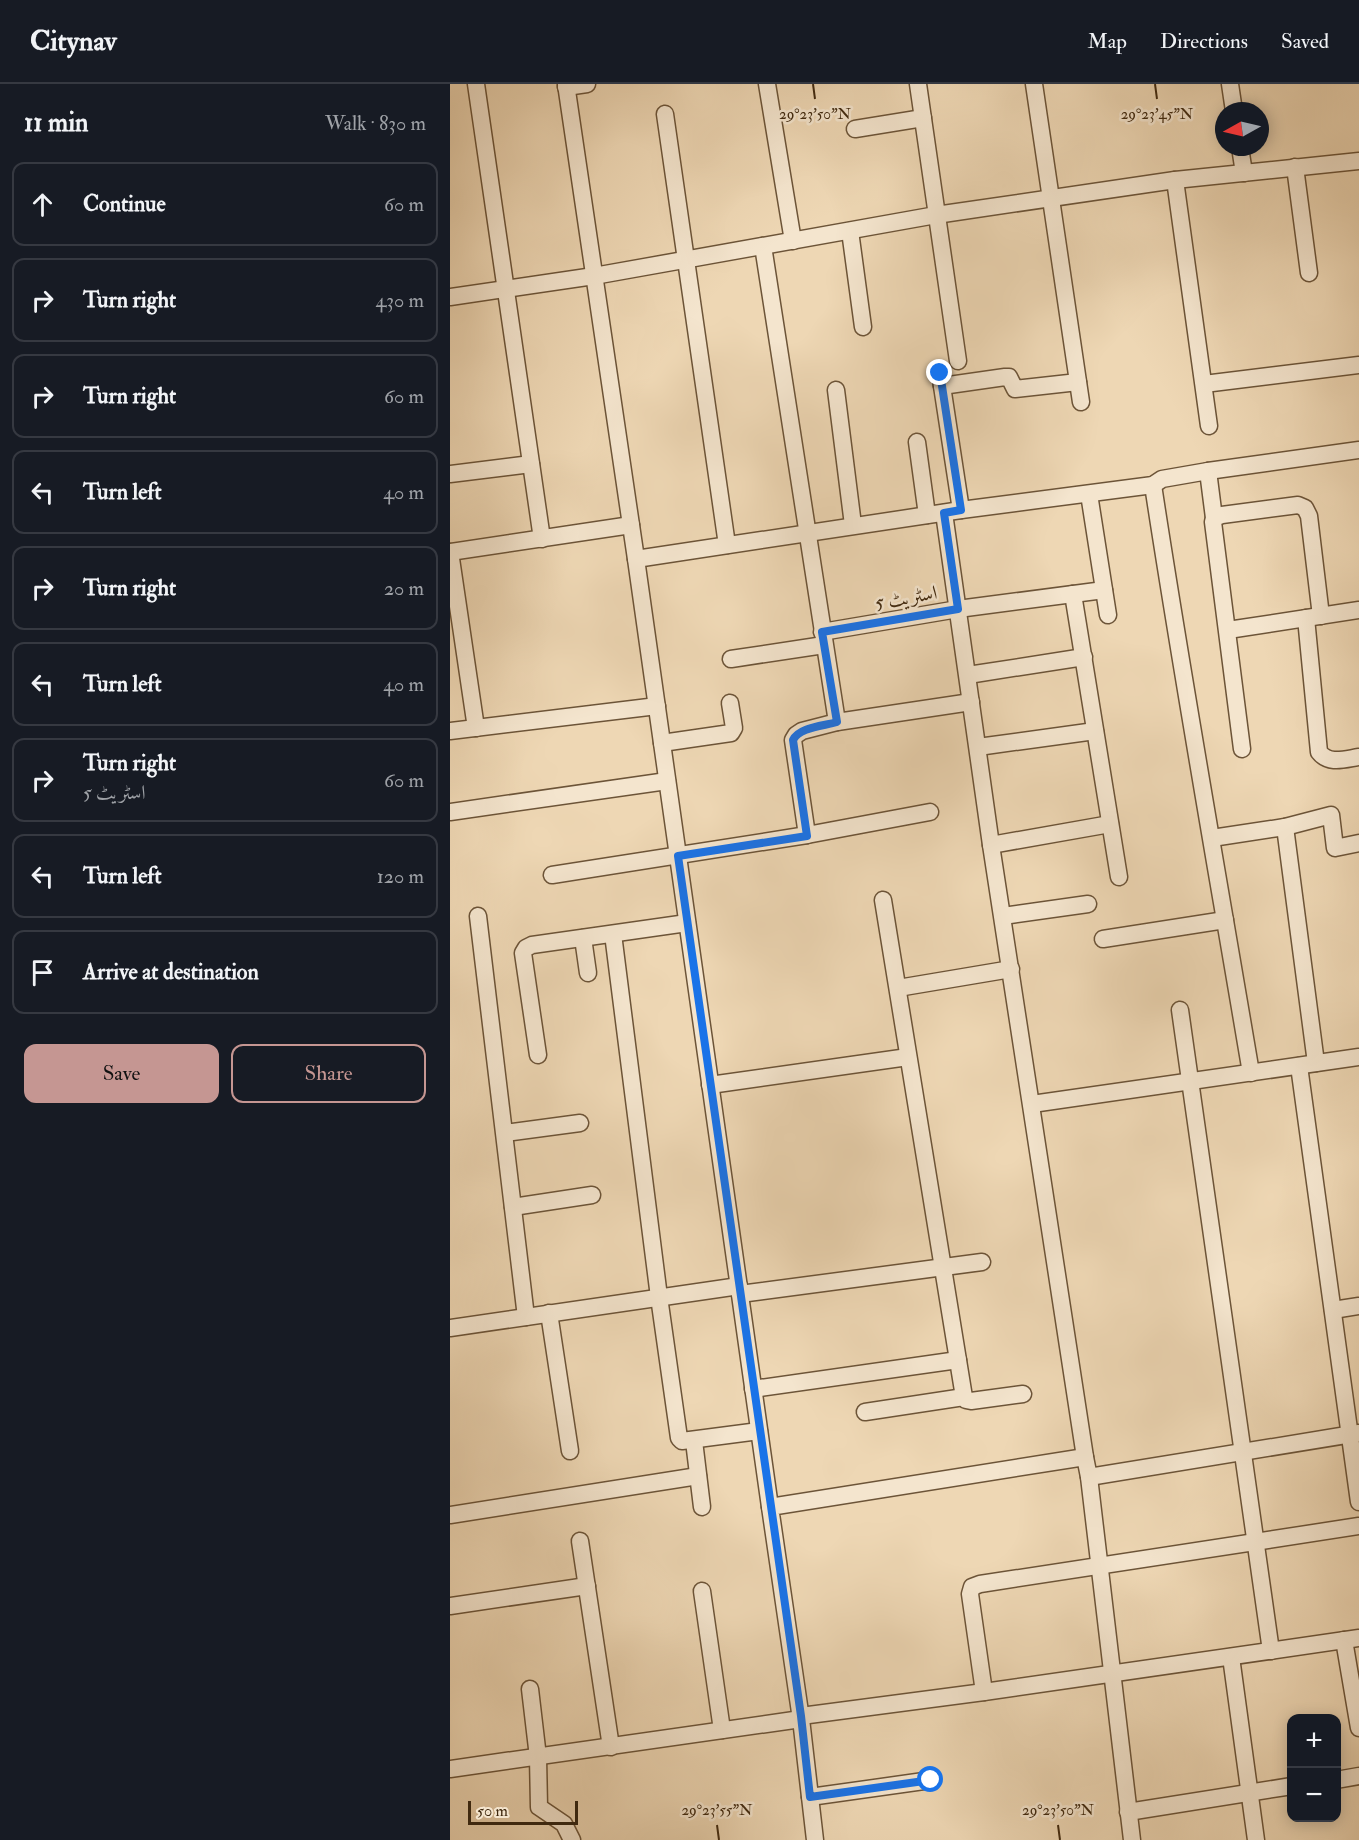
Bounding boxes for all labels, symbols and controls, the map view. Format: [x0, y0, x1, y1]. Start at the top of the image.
text: Citynav [30, 24, 117, 59]
text: Map [1087, 28, 1127, 55]
text: Directions [1160, 28, 1248, 55]
text: Saved [1281, 28, 1329, 55]
north arrow [1215, 102, 1269, 156]
text: 29°23'50"N [779, 105, 852, 124]
text: 29°23'45"N [1121, 105, 1194, 124]
text: 11 min [24, 107, 89, 139]
text: Walk · 830 m [325, 111, 426, 136]
icon: ahead [26, 188, 59, 221]
text: Continue [83, 190, 166, 218]
text: 60 m [384, 192, 424, 217]
icon: right [26, 284, 59, 317]
text: Turn right [83, 286, 176, 314]
text: 430 m [376, 288, 424, 313]
route end [926, 359, 952, 385]
icon: right [26, 380, 59, 413]
text: Turn right [83, 382, 176, 410]
text: 60 m [384, 384, 424, 409]
icon: left [26, 476, 59, 509]
text: Turn left [83, 478, 162, 506]
text: 40 m [383, 480, 424, 505]
icon: right [26, 572, 59, 605]
text: Turn right [83, 574, 176, 602]
text: 20 m [384, 576, 424, 601]
street label: اسٹریٹ 5 [873, 580, 939, 615]
icon: left [26, 668, 59, 701]
text: Turn left [83, 670, 162, 698]
text: 40 m [383, 672, 424, 697]
text: Turn right [83, 749, 176, 777]
icon: right [26, 764, 59, 797]
text: 60 m [384, 768, 424, 793]
text: اسٹریٹ 5 [83, 780, 146, 805]
icon: left [26, 860, 59, 893]
text: Turn left [83, 862, 162, 890]
text: 120 m [377, 864, 424, 889]
icon: arrive [26, 956, 59, 989]
text: Arrive at destination [83, 958, 259, 986]
button: Save [24, 1044, 219, 1103]
button: Share [231, 1044, 426, 1103]
map controls [1287, 1714, 1341, 1822]
button: + [1287, 1714, 1341, 1768]
route start [917, 1766, 943, 1792]
button: − [1287, 1768, 1341, 1822]
scale bar [468, 1798, 578, 1826]
text: 50 m [477, 1801, 508, 1821]
text: 29°23'55"N [682, 1801, 753, 1820]
text: 29°23'50"N [1022, 1801, 1095, 1820]

